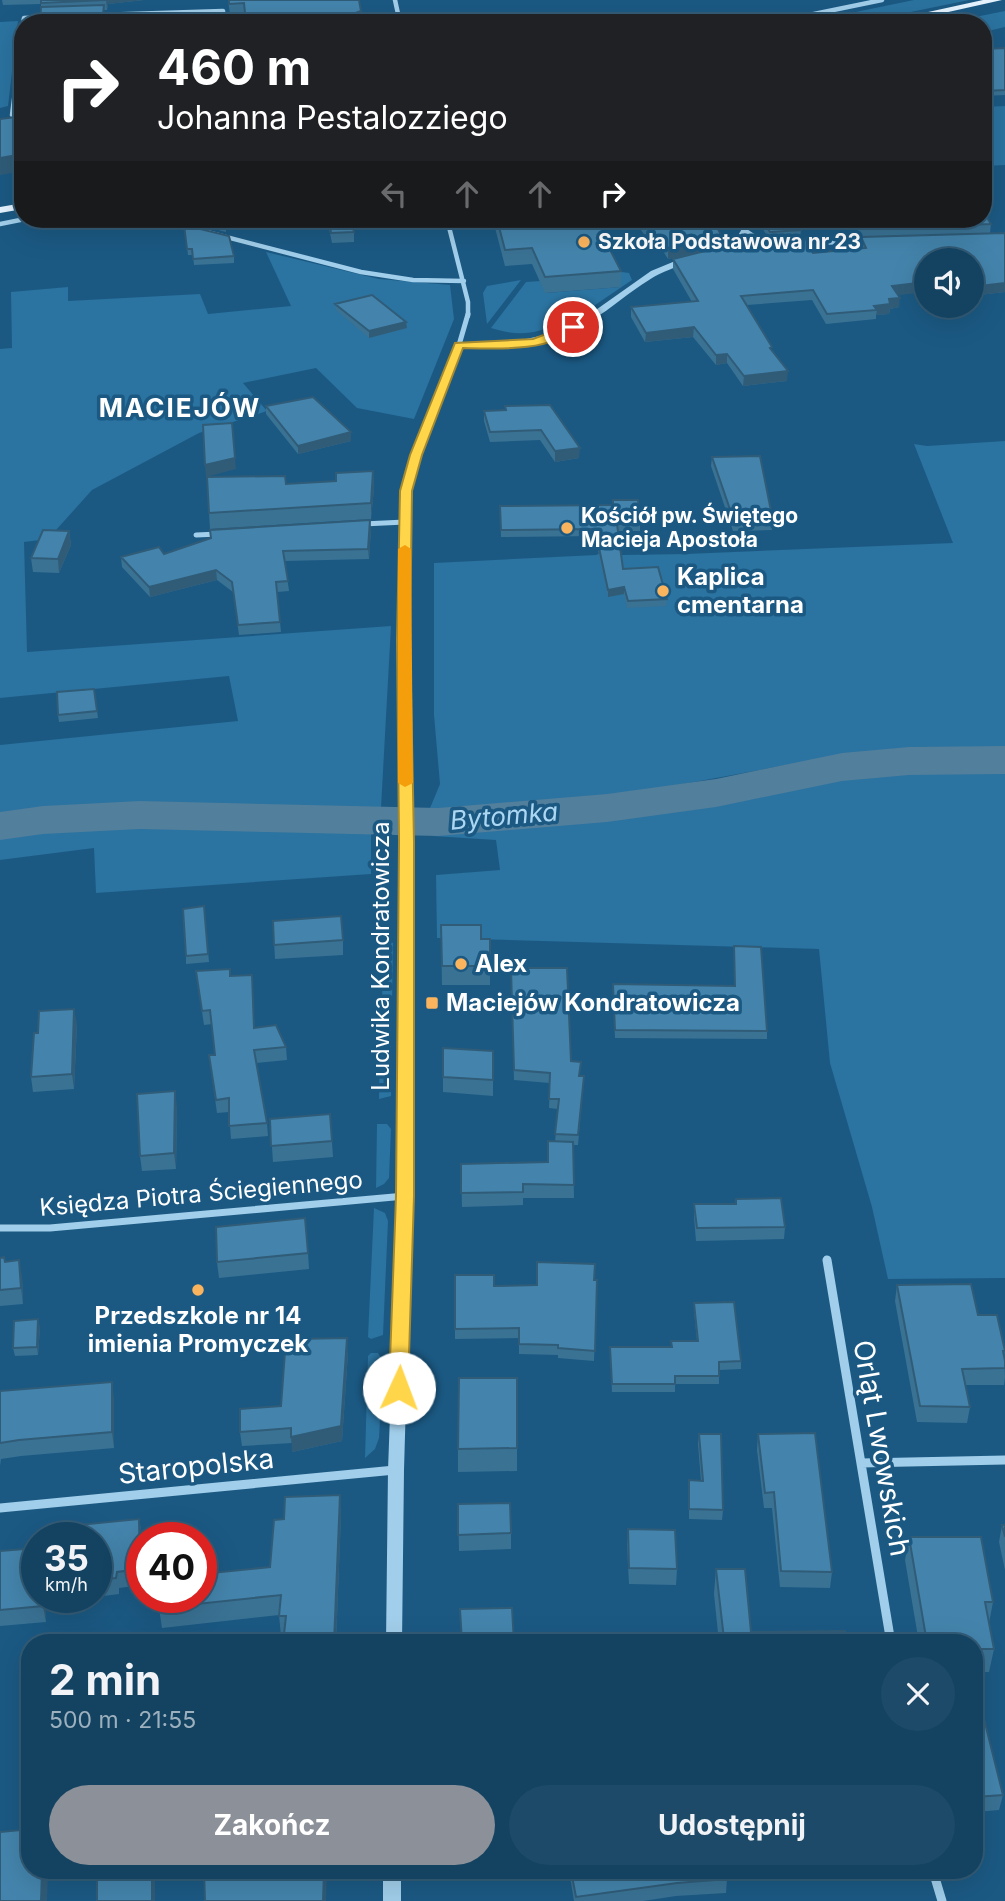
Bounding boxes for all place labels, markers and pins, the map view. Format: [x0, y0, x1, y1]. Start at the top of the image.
place label: Szkoła Podstawowa nr 23 [598, 229, 861, 254]
marker: Szkoła Podstawowa nr 23 [576, 234, 592, 250]
pin [543, 297, 603, 357]
place label: Kościół pw. Świętego Macieja Apostoła [581, 502, 798, 552]
marker: Kościół pw. Świętego Macieja Apostoła [559, 520, 575, 536]
place label: Kaplica cmentarna [677, 562, 804, 619]
marker: Kaplica cmentarna [655, 583, 671, 599]
place label: Alex [475, 949, 527, 978]
marker: Alex [453, 956, 469, 972]
place label: Maciejów Kondratowicza [446, 988, 740, 1017]
marker: Maciejów Kondratowicza [424, 995, 440, 1011]
marker: Przedszkole nr 14 imienia Promyczek [190, 1282, 206, 1298]
place label: Przedszkole nr 14 imienia Promyczek [88, 1301, 308, 1358]

